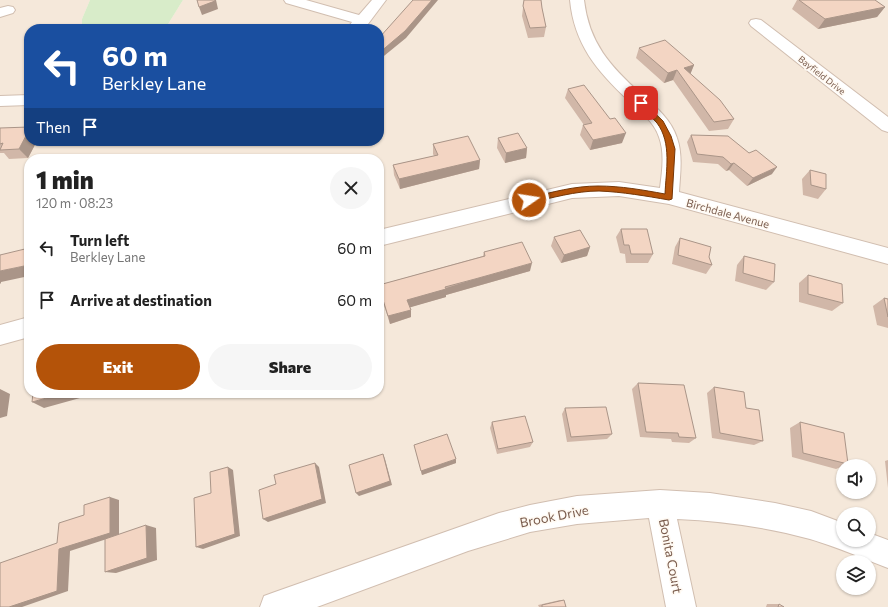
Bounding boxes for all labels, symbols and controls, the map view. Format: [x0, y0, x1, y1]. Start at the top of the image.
text: 60 m [102, 38, 168, 72]
icon: left [36, 40, 88, 92]
street label: Bayfield Drive [796, 53, 848, 97]
text: Berkley Lane [102, 72, 206, 94]
pin [624, 86, 658, 120]
icon: arrive [630, 92, 652, 114]
icon: arrive [79, 116, 101, 138]
text: Then [36, 118, 71, 136]
text: 1 min [36, 165, 94, 194]
button: close [330, 167, 372, 209]
position arrow [508, 179, 550, 221]
text: 120 m · 08:23 [36, 195, 113, 211]
street label: Birchdale Avenue [685, 196, 771, 230]
text: Turn left [70, 231, 129, 249]
icon: left [36, 237, 58, 259]
text: 60 m [337, 239, 372, 257]
text: Berkley Lane [70, 249, 145, 265]
icon: arrive [36, 289, 58, 311]
text: Arrive at destination [70, 291, 212, 309]
text: 60 m [337, 291, 372, 309]
button: Exit [36, 344, 200, 390]
button: Share [208, 344, 372, 390]
map controls [836, 459, 876, 595]
button: sound [836, 459, 876, 499]
street label: Brook Drive [518, 501, 590, 531]
button: search [836, 507, 876, 547]
street label: Bonita Court [656, 517, 686, 595]
button: layers [836, 555, 876, 595]

